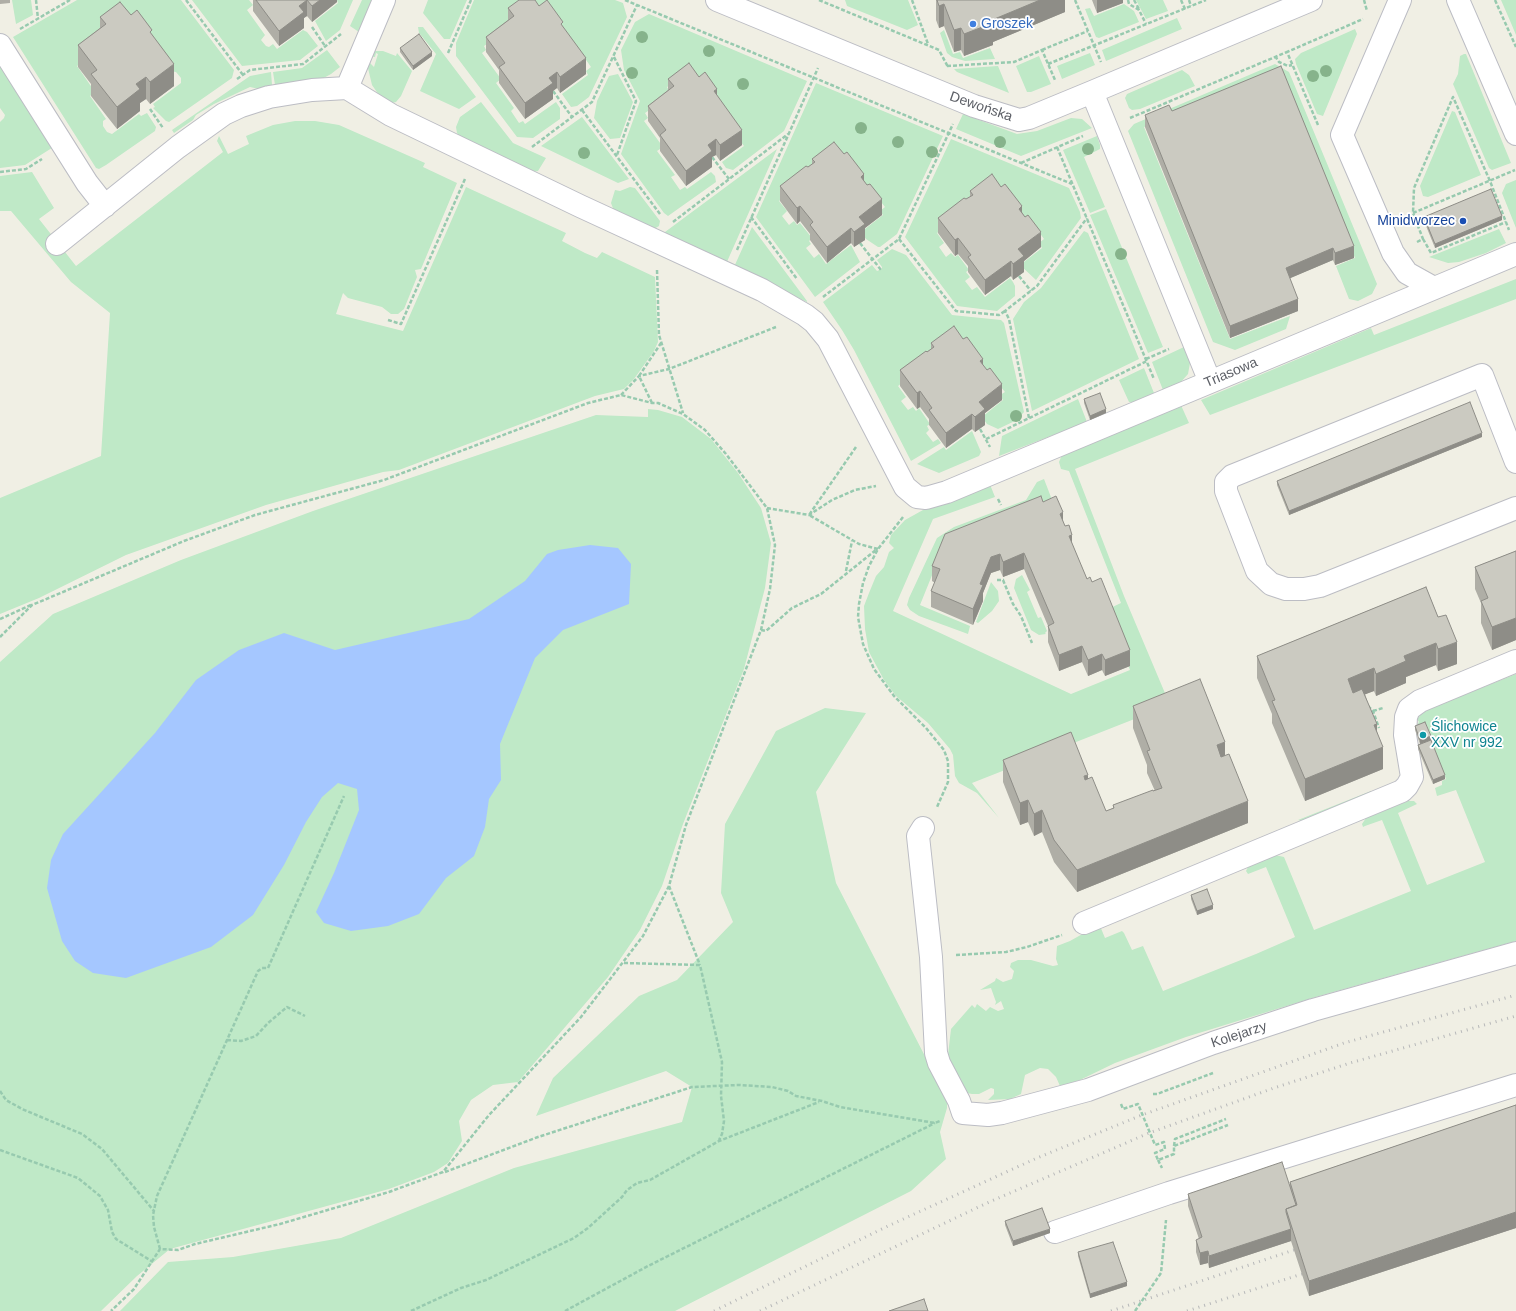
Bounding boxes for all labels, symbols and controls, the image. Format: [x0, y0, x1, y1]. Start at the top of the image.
place label: Groszek [981, 16, 1033, 32]
marker: Groszek [968, 19, 978, 29]
street label: Dewońska [947, 88, 1015, 126]
place label: Minidworzec [1377, 213, 1455, 229]
marker: Minidworzec [1458, 216, 1468, 226]
street label: Triasowa [1202, 354, 1260, 392]
place label: Ślichowice XXV nr 992 [1431, 719, 1503, 752]
marker: Ślichowice XXV nr 992 [1418, 730, 1428, 740]
street label: Kolejarzy [1209, 1018, 1269, 1052]

